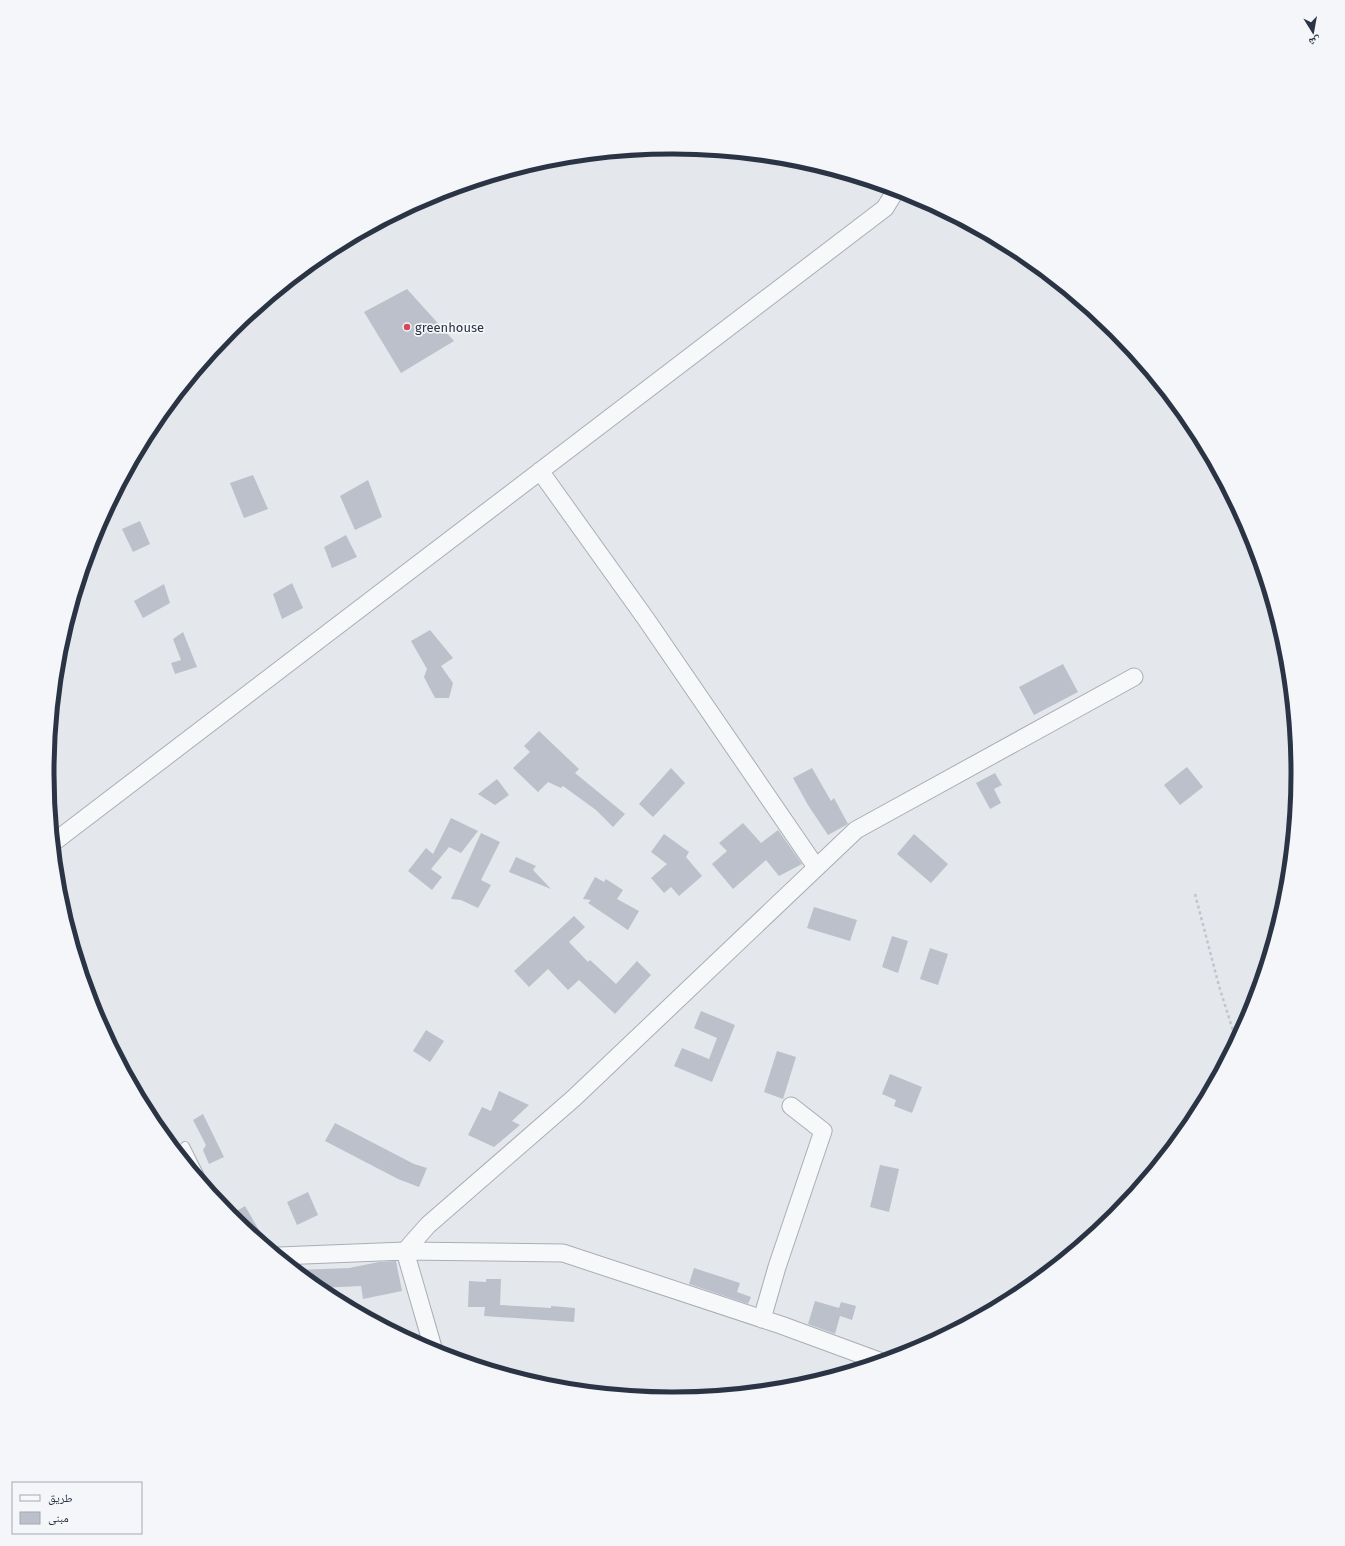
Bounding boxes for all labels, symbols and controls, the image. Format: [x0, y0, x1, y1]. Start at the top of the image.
north arrow [1293, 12, 1333, 52]
text: ش [1307, 33, 1322, 49]
place label: greenhouse [415, 320, 484, 335]
marker: greenhouse [402, 322, 412, 332]
legend [12, 1482, 142, 1534]
text: طريق [48, 1491, 73, 1505]
text: مبنى [48, 1511, 69, 1525]

